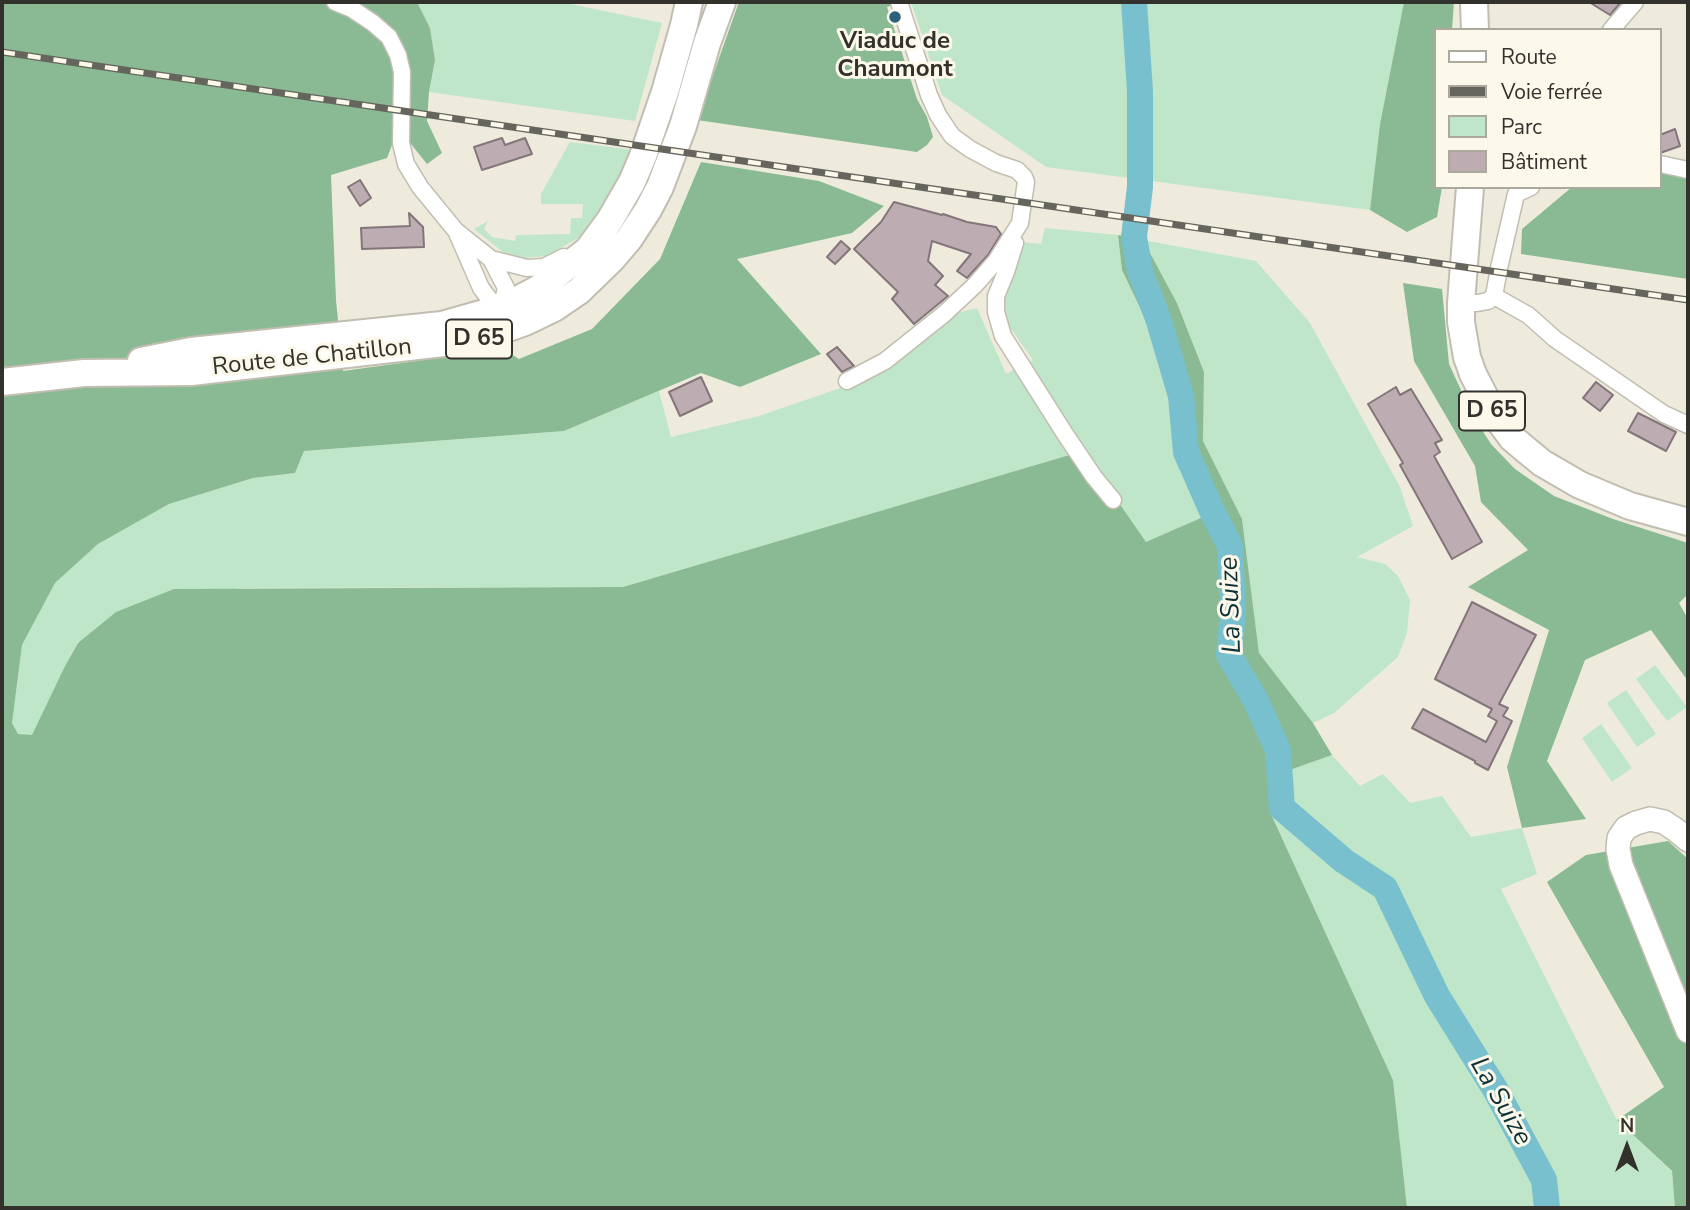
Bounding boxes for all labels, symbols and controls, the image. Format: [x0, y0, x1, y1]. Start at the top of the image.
marker: Viaduc de Chaumont [887, 9, 903, 25]
place label: Viaduc de Chaumont [837, 28, 953, 84]
legend [1434, 28, 1662, 189]
text: Route [1501, 43, 1557, 71]
text: Voie ferrée [1501, 78, 1602, 106]
text: Parc [1501, 113, 1542, 141]
text: Bâtiment [1501, 148, 1587, 176]
road number: D 65 [446, 320, 512, 358]
street label: Route de Chatillon [211, 333, 413, 383]
road number: D 65 [1459, 392, 1525, 430]
water label: La Suize [1215, 556, 1249, 654]
water label: La Suize [1462, 1052, 1538, 1152]
north arrow [1592, 1112, 1662, 1182]
text: N [1620, 1113, 1634, 1139]

